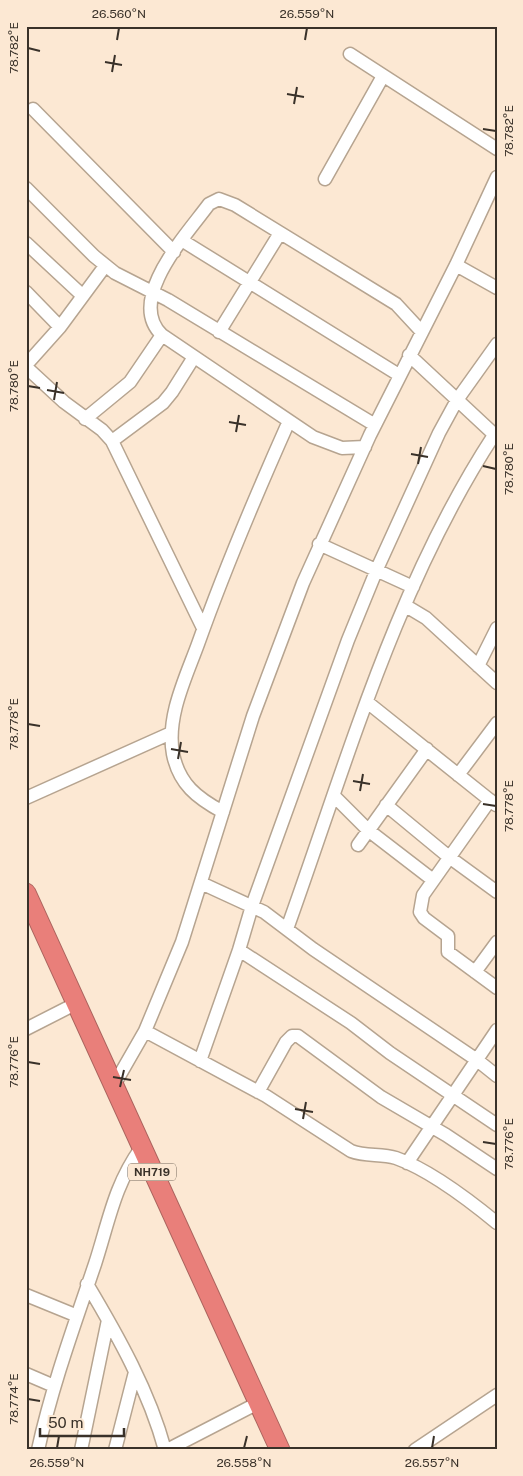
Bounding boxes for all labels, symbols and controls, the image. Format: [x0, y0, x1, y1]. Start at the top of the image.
text: 26.560°N [92, 7, 146, 21]
text: 26.559°N [280, 7, 334, 21]
text: 78.782°E [7, 22, 21, 74]
text: 78.782°E [502, 105, 516, 157]
text: 78.780°E [7, 360, 21, 412]
text: 78.780°E [502, 443, 516, 495]
text: 78.778°E [7, 698, 21, 750]
text: 78.778°E [502, 780, 516, 832]
text: 78.776°E [7, 1036, 21, 1088]
text: 78.776°E [502, 1118, 516, 1170]
road number: NH719 [128, 1164, 176, 1180]
text: 78.774°E [7, 1373, 21, 1425]
scale bar [40, 1406, 124, 1438]
text: 50 m [48, 1414, 83, 1431]
text: 26.559°N [30, 1456, 84, 1470]
text: 26.558°N [216, 1456, 272, 1470]
text: 26.557°N [405, 1456, 459, 1470]

